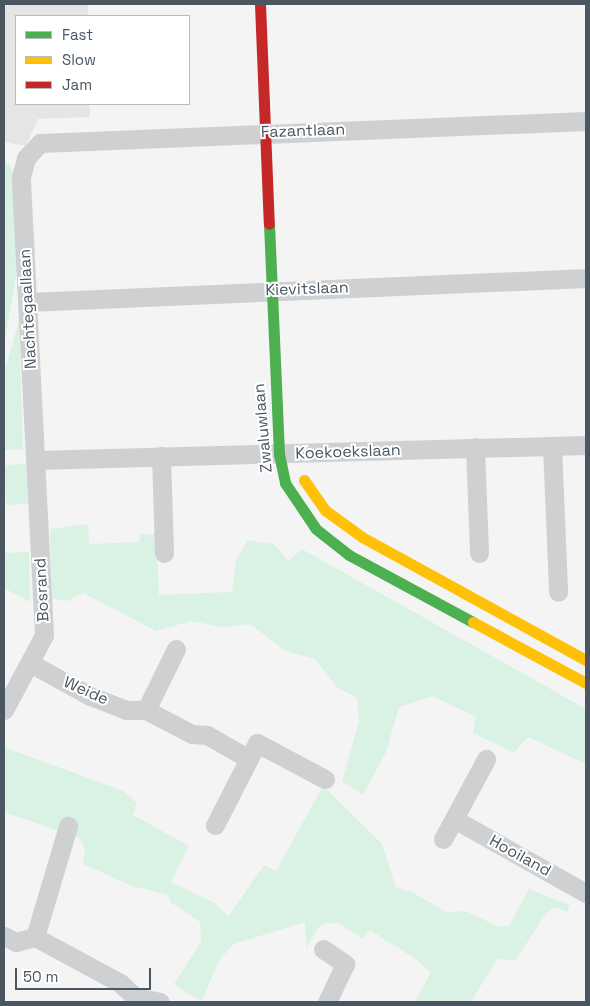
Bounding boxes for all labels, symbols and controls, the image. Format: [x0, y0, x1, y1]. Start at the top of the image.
legend [15, 15, 190, 105]
text: Fast [62, 25, 93, 44]
text: Slow [62, 50, 96, 69]
text: Jam [62, 75, 92, 94]
street label: Fazantlaan [261, 120, 345, 142]
street label: Nachtegaallaan [15, 249, 41, 369]
street label: Kievitslaan [265, 278, 349, 300]
street label: Zwaluwlaan [250, 383, 276, 473]
street label: Koekoekslaan [295, 441, 401, 463]
street label: Bosrand [31, 558, 53, 622]
street label: Weide [61, 673, 111, 709]
street label: Hooiland [486, 831, 554, 881]
scale bar [18, 958, 154, 990]
text: 50 m [23, 967, 58, 986]

